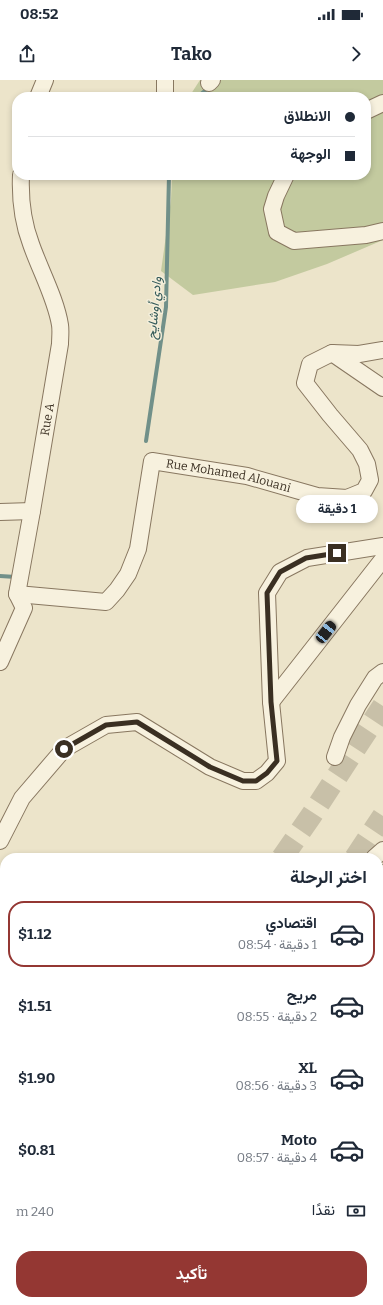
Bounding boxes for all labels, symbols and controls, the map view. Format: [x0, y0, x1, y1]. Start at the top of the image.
text: 08:52 [20, 5, 59, 23]
icon: share [16, 43, 38, 65]
text: Tako [171, 43, 212, 65]
icon: forward [345, 43, 367, 65]
text: الانطلاق [284, 107, 331, 125]
text: الوجهة [290, 145, 331, 163]
water label: وادي أوشايح [144, 276, 167, 340]
street label: Rue A [38, 402, 57, 437]
street label: Rue Mohamed Alouani [165, 456, 293, 495]
callout: 1 دقيقة [296, 495, 378, 523]
text: 1 دقيقة [318, 501, 356, 516]
route end [328, 544, 346, 562]
car [314, 619, 338, 645]
route start [55, 740, 73, 758]
text: اختر الرحلة [290, 866, 367, 888]
text: اقتصادي [265, 914, 317, 932]
icon: car [329, 916, 365, 952]
text: $1.12 [18, 925, 52, 943]
text: 1 دقيقة · 08:54 [238, 937, 317, 952]
text: مريح [287, 986, 317, 1004]
icon: car [329, 988, 365, 1024]
text: $1.51 [18, 997, 52, 1015]
text: 2 دقيقة · 08:55 [237, 1009, 317, 1024]
text: XL [298, 1059, 317, 1077]
icon: car [329, 1060, 365, 1096]
text: $1.90 [18, 1069, 55, 1087]
text: 3 دقيقة · 08:56 [235, 1078, 317, 1093]
text: Moto [281, 1131, 317, 1149]
icon: car [329, 1132, 365, 1168]
text: $0.81 [18, 1141, 55, 1159]
text: 4 دقيقة · 08:57 [237, 1150, 317, 1165]
icon: cash [345, 1200, 367, 1222]
text: نقدًا [312, 1201, 335, 1219]
text: 240 m [16, 1204, 54, 1219]
button: تأكيد [16, 1251, 367, 1297]

